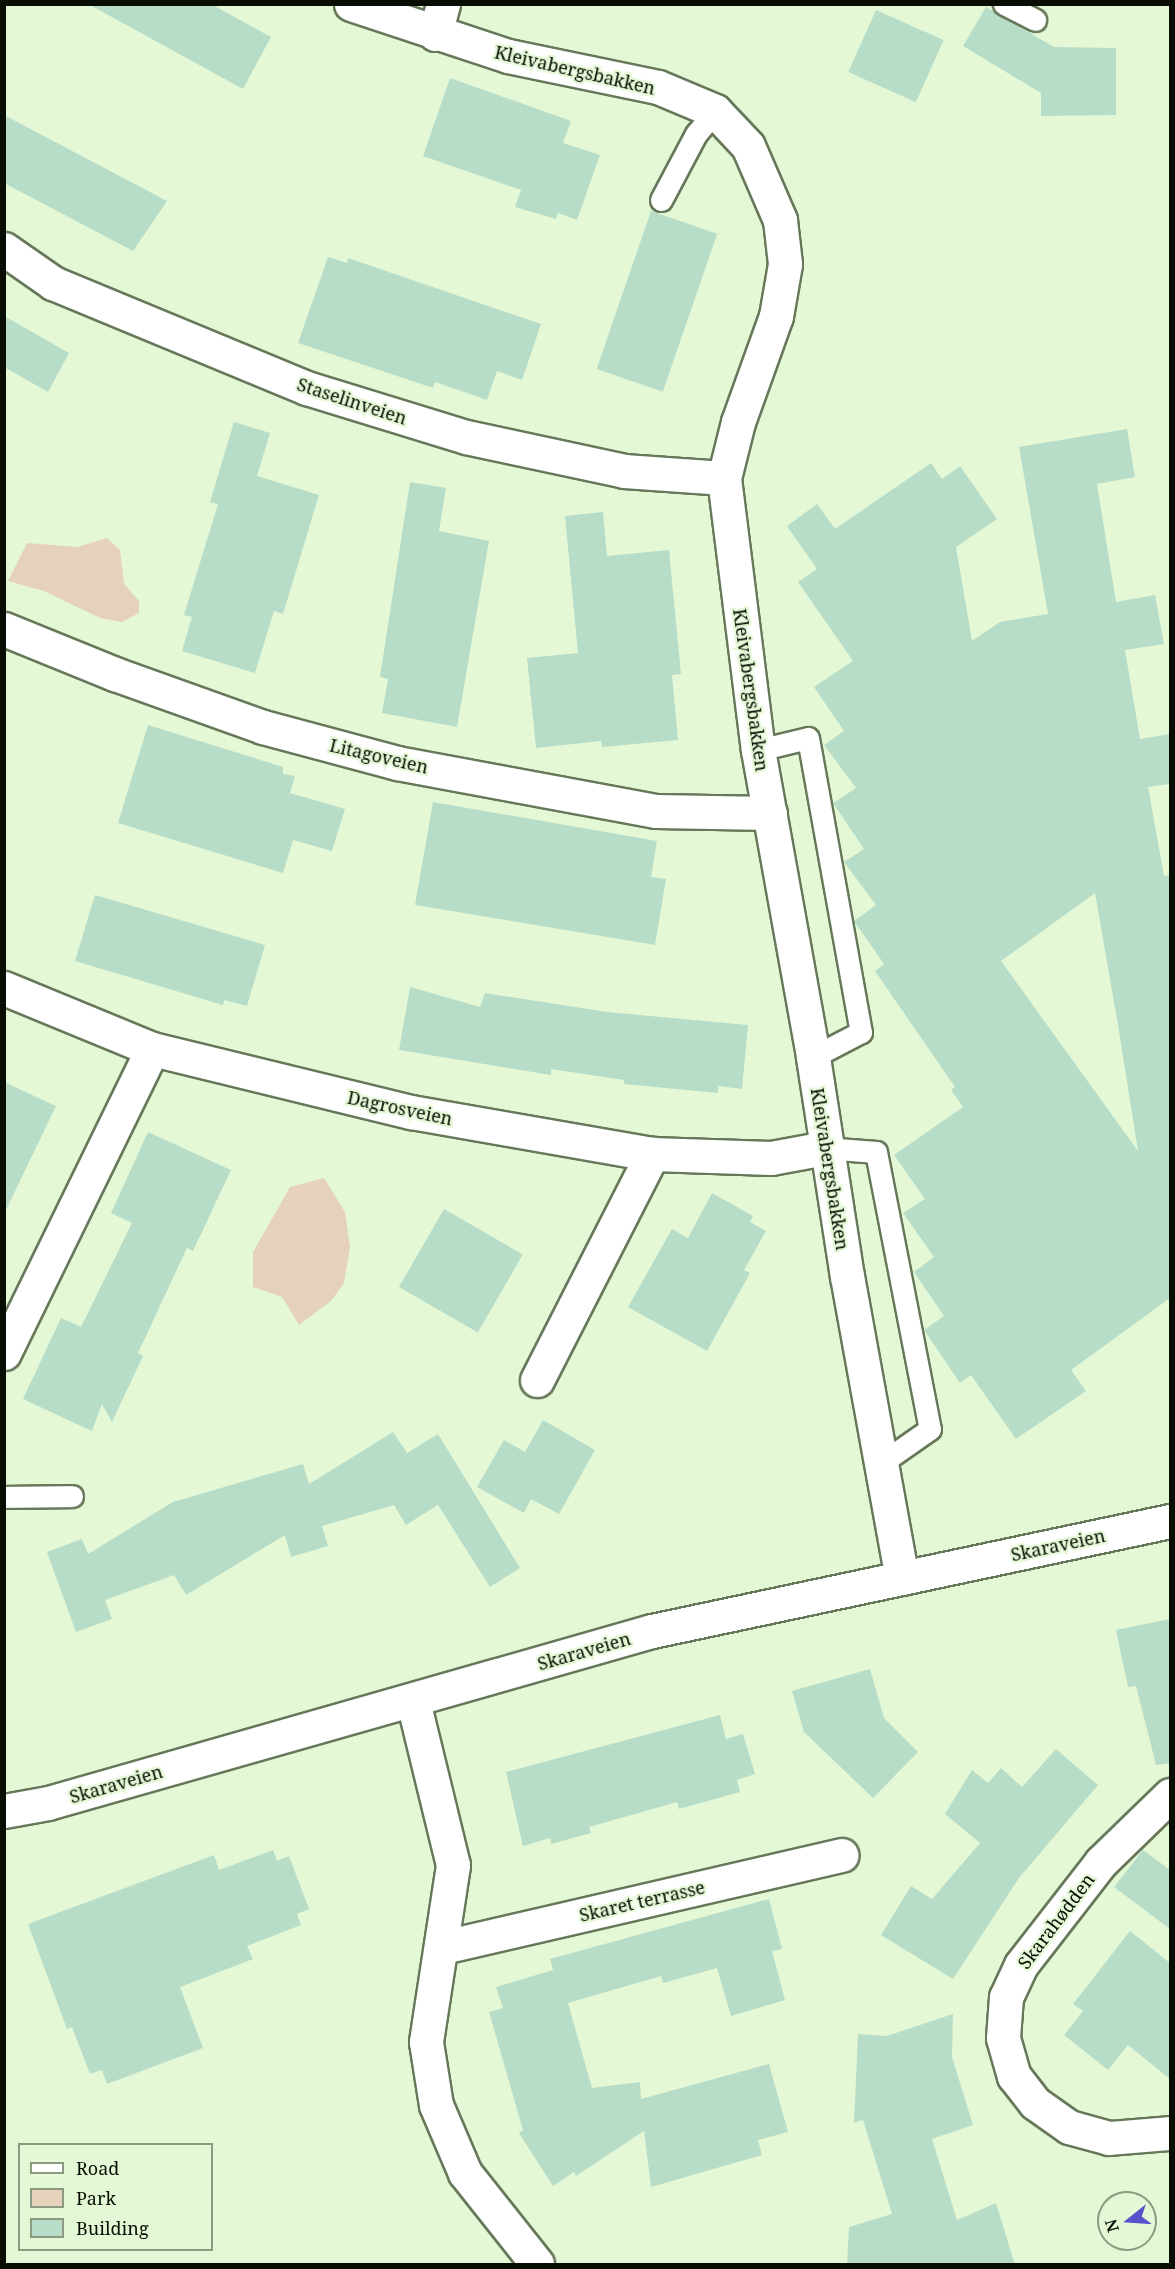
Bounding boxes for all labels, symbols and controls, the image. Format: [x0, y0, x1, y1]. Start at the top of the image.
street label: Kleivabergsbakken [493, 41, 657, 99]
street label: Staselinveien [294, 373, 410, 429]
street label: Kleivabergsbakken [729, 607, 773, 773]
street label: Litagoveien [328, 734, 430, 778]
street label: Dagrosveien [345, 1086, 455, 1130]
street label: Kleivabergsbakken [806, 1086, 854, 1252]
street label: Skaraveien [1009, 1524, 1107, 1566]
street label: Skaraveien [535, 1627, 633, 1675]
street label: Skaraveien [67, 1760, 165, 1808]
street label: Skarahødden [1013, 1869, 1099, 1973]
street label: Skaret terrasse [577, 1876, 707, 1926]
legend [18, 2143, 213, 2251]
text: Road [76, 2156, 119, 2180]
text: Park [76, 2186, 116, 2210]
north arrow [1097, 2191, 1157, 2251]
text: Building [76, 2216, 149, 2240]
text: N [1099, 2216, 1124, 2235]

